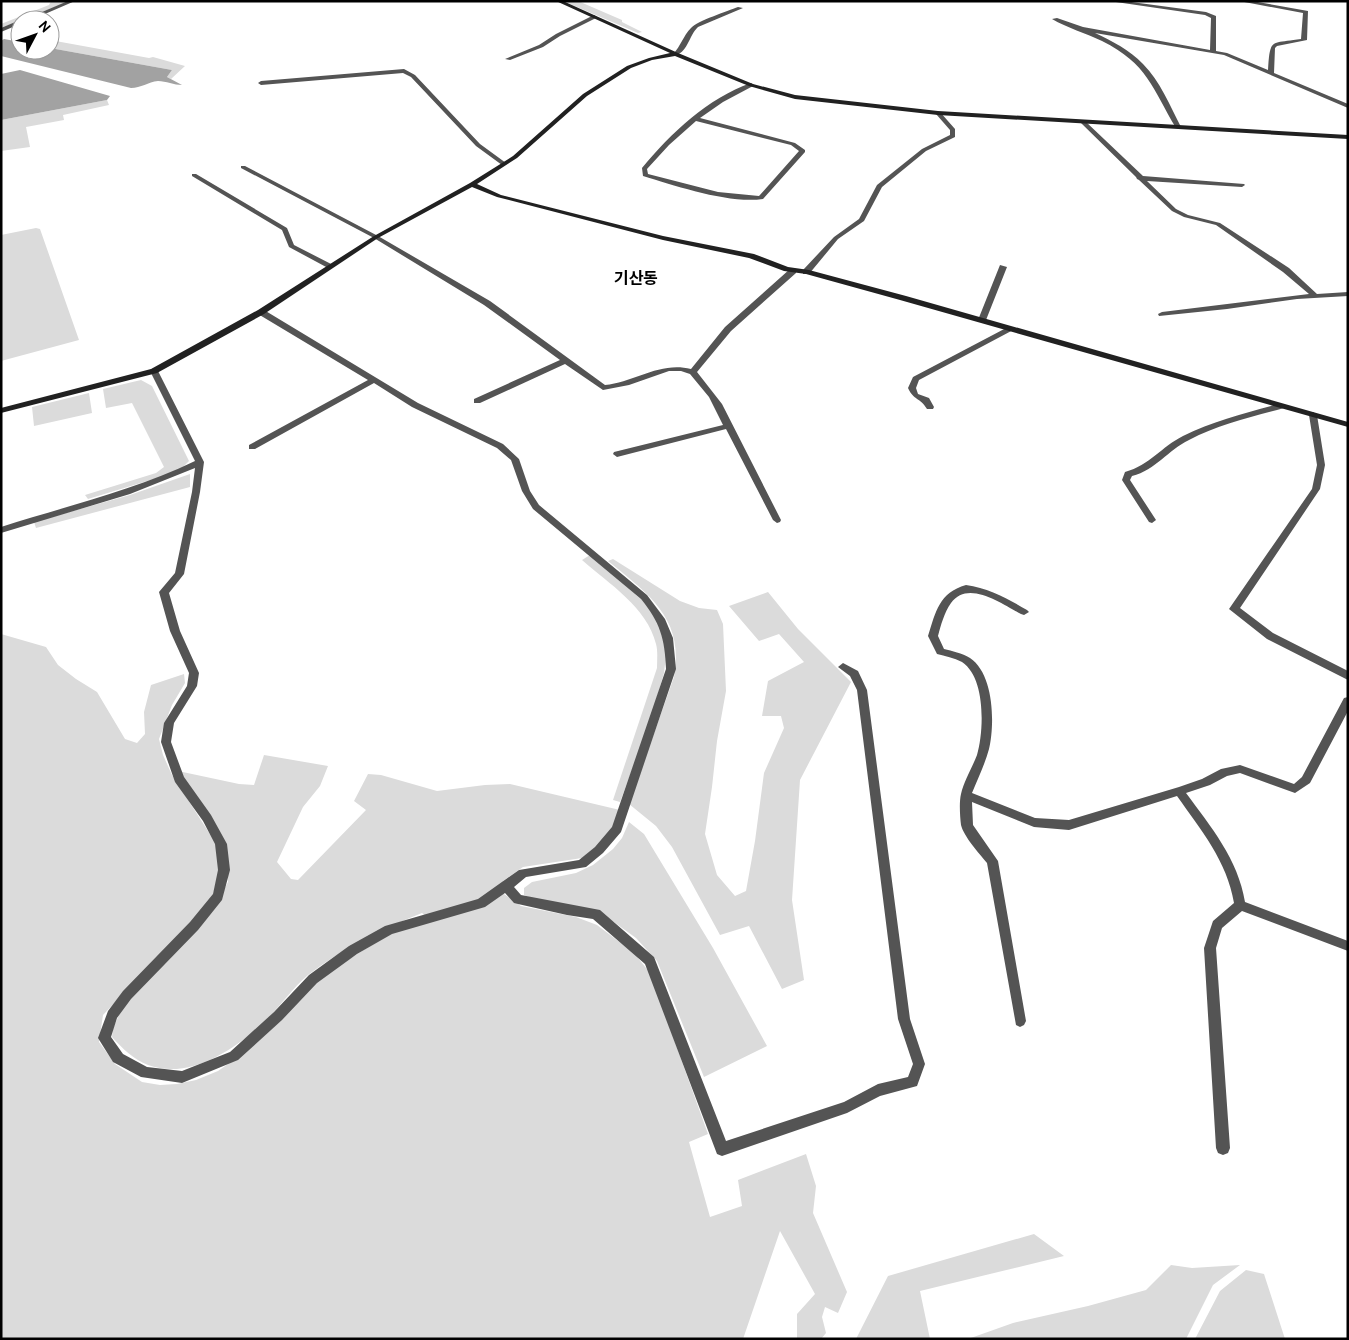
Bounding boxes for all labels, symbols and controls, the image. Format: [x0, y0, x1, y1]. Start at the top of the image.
north arrow [10, 10, 60, 60]
text: N [35, 17, 55, 36]
district label: 기산동 [614, 269, 658, 288]

